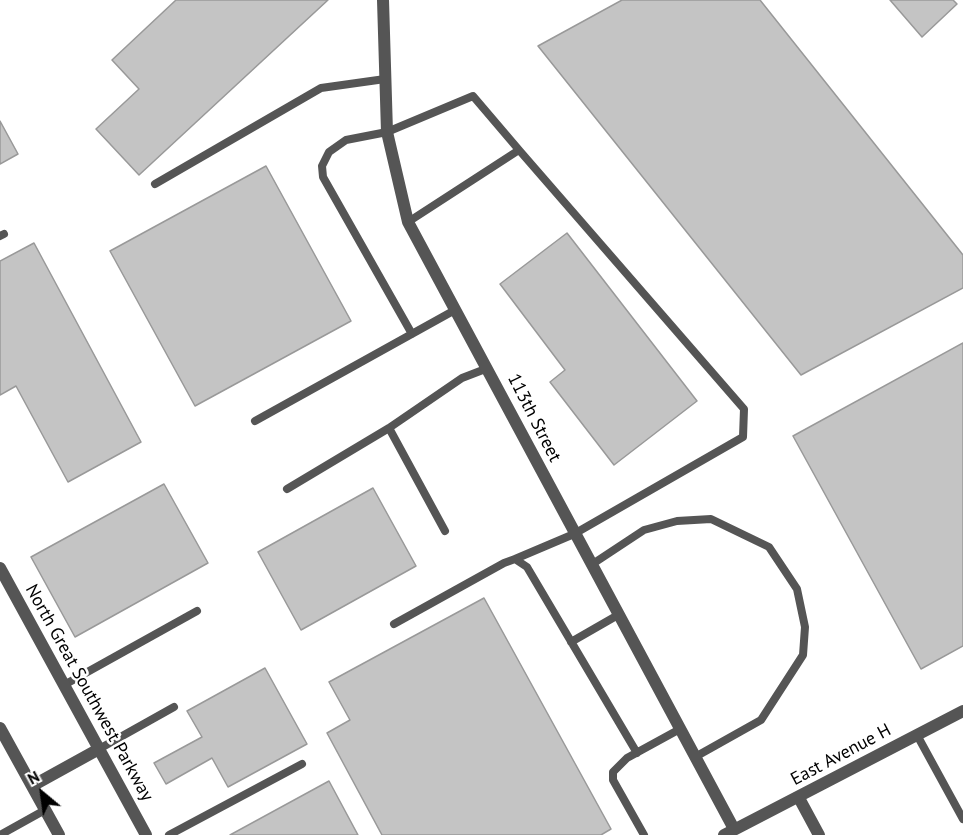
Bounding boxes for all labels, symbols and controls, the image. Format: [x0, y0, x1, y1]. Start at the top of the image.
street label: 113th Street [503, 370, 565, 466]
street label: North Great Southwest Parkway [20, 581, 158, 805]
street label: East Avenue H [787, 720, 895, 790]
north arrow [12, 763, 72, 823]

